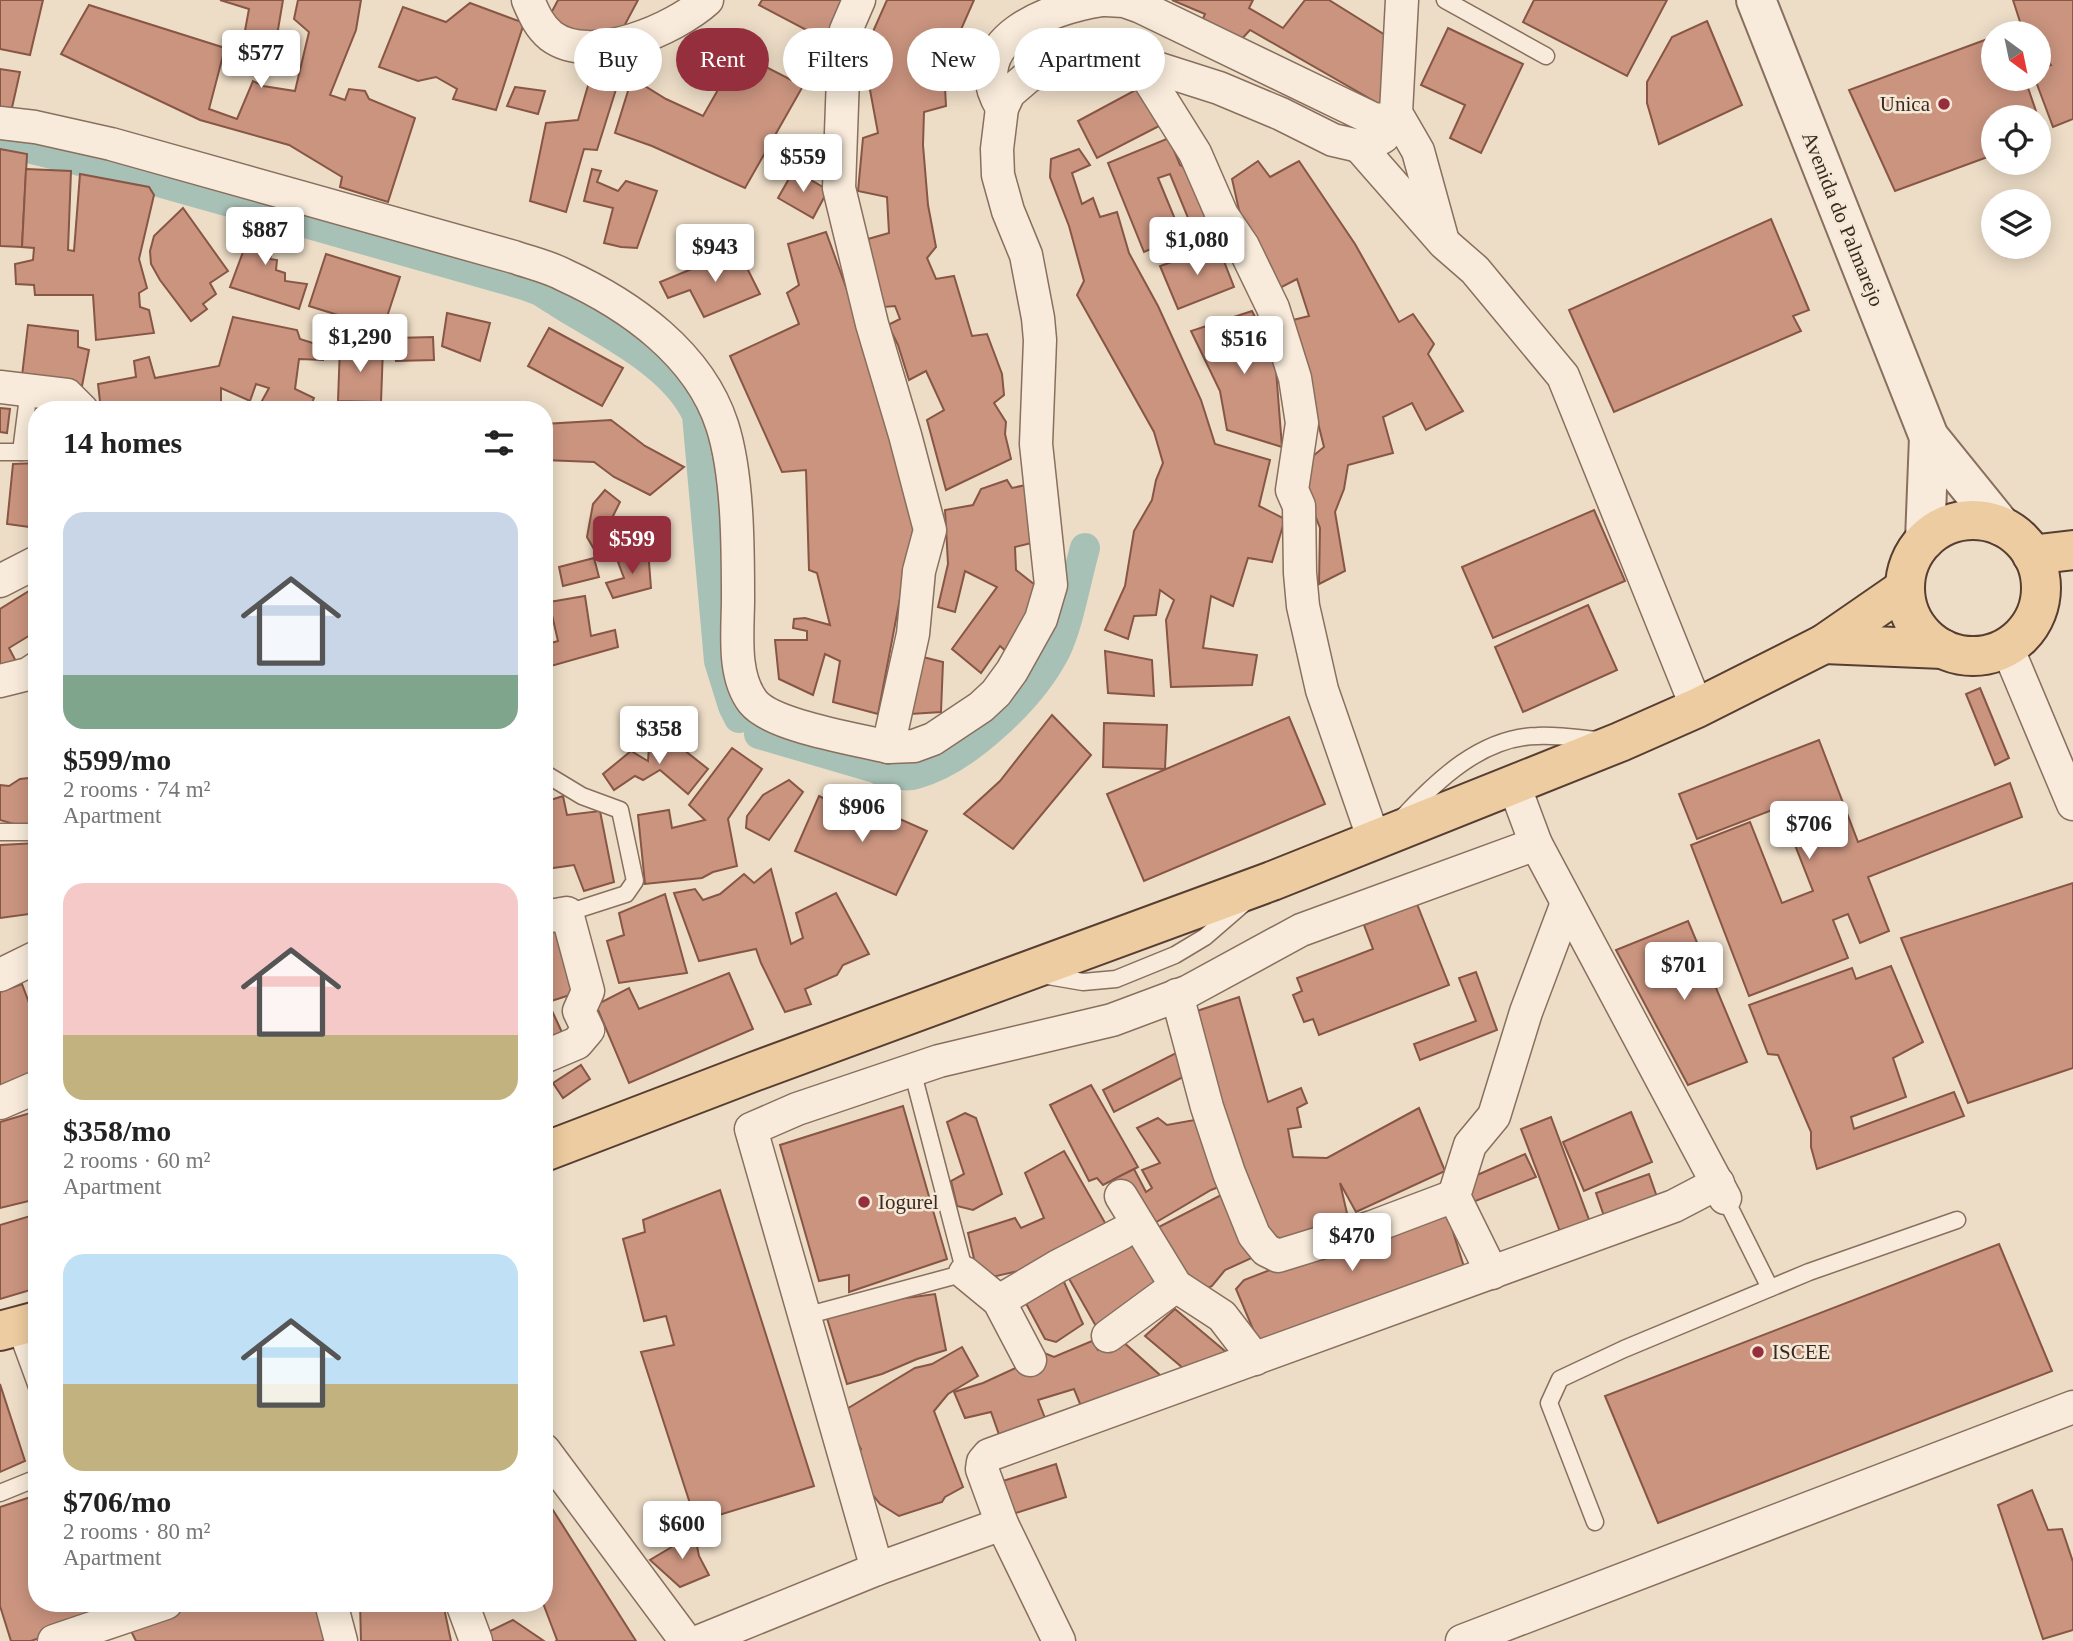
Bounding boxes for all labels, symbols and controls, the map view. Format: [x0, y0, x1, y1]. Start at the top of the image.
north arrow [1981, 21, 2051, 91]
map controls [1981, 21, 2051, 259]
chip: Buy [574, 28, 662, 91]
chip: Rent [676, 28, 769, 91]
chip: Filters [783, 28, 893, 91]
chip: New [907, 28, 1000, 91]
chip: Apartment [1014, 28, 1165, 91]
pin: $577 [220, 31, 302, 90]
text: $577 [238, 40, 284, 65]
place label: Unica [1880, 92, 1931, 116]
marker: Unica [1936, 96, 1952, 112]
button: locate [1981, 105, 2051, 175]
street label: Avenida do Palmarejo [1797, 128, 1889, 310]
pin: $559 [762, 134, 844, 194]
text: $559 [780, 144, 826, 169]
button: layers [1981, 189, 2051, 259]
pin: $887 [224, 208, 306, 267]
text: $887 [242, 217, 288, 242]
pin: $1,080 [1140, 218, 1254, 277]
pin: $943 [674, 224, 756, 284]
text: $1,080 [1165, 227, 1229, 252]
text: $943 [692, 234, 738, 259]
pin: $1,290 [303, 314, 417, 374]
pin: $516 [1203, 316, 1285, 376]
text: $1,290 [328, 324, 392, 349]
text: $516 [1221, 326, 1267, 351]
icon: filters [480, 424, 518, 462]
text: 14 homes [63, 426, 182, 459]
pin: $599 [591, 516, 673, 576]
text: $599 [609, 526, 655, 551]
icon: home [228, 558, 354, 684]
pin: $358 [618, 706, 700, 766]
text: $358 [636, 716, 682, 741]
text: $599/mo [63, 743, 171, 776]
text: 2 rooms · 74 m² [63, 777, 210, 802]
pin: $906 [821, 784, 903, 844]
text: $906 [839, 794, 885, 819]
pin: $706 [1768, 802, 1850, 861]
text: Apartment [63, 803, 161, 828]
text: $706 [1786, 811, 1832, 836]
icon: home [228, 929, 354, 1055]
pin: $701 [1643, 942, 1725, 1002]
text: $701 [1661, 952, 1707, 977]
text: $358/mo [63, 1114, 171, 1147]
text: 2 rooms · 60 m² [63, 1148, 210, 1173]
text: Apartment [63, 1174, 161, 1199]
place label: Iogurel [878, 1190, 939, 1214]
marker: Iogurel [856, 1194, 872, 1210]
pin: $470 [1311, 1214, 1393, 1273]
text: $470 [1329, 1223, 1375, 1248]
icon: home [228, 1300, 354, 1426]
place label: ISCEE [1772, 1340, 1830, 1364]
marker: ISCEE [1750, 1344, 1766, 1360]
text: $706/mo [63, 1485, 171, 1518]
pin: $600 [641, 1502, 723, 1561]
text: $600 [659, 1511, 705, 1536]
text: 2 rooms · 80 m² [63, 1519, 210, 1544]
text: Apartment [63, 1545, 161, 1570]

